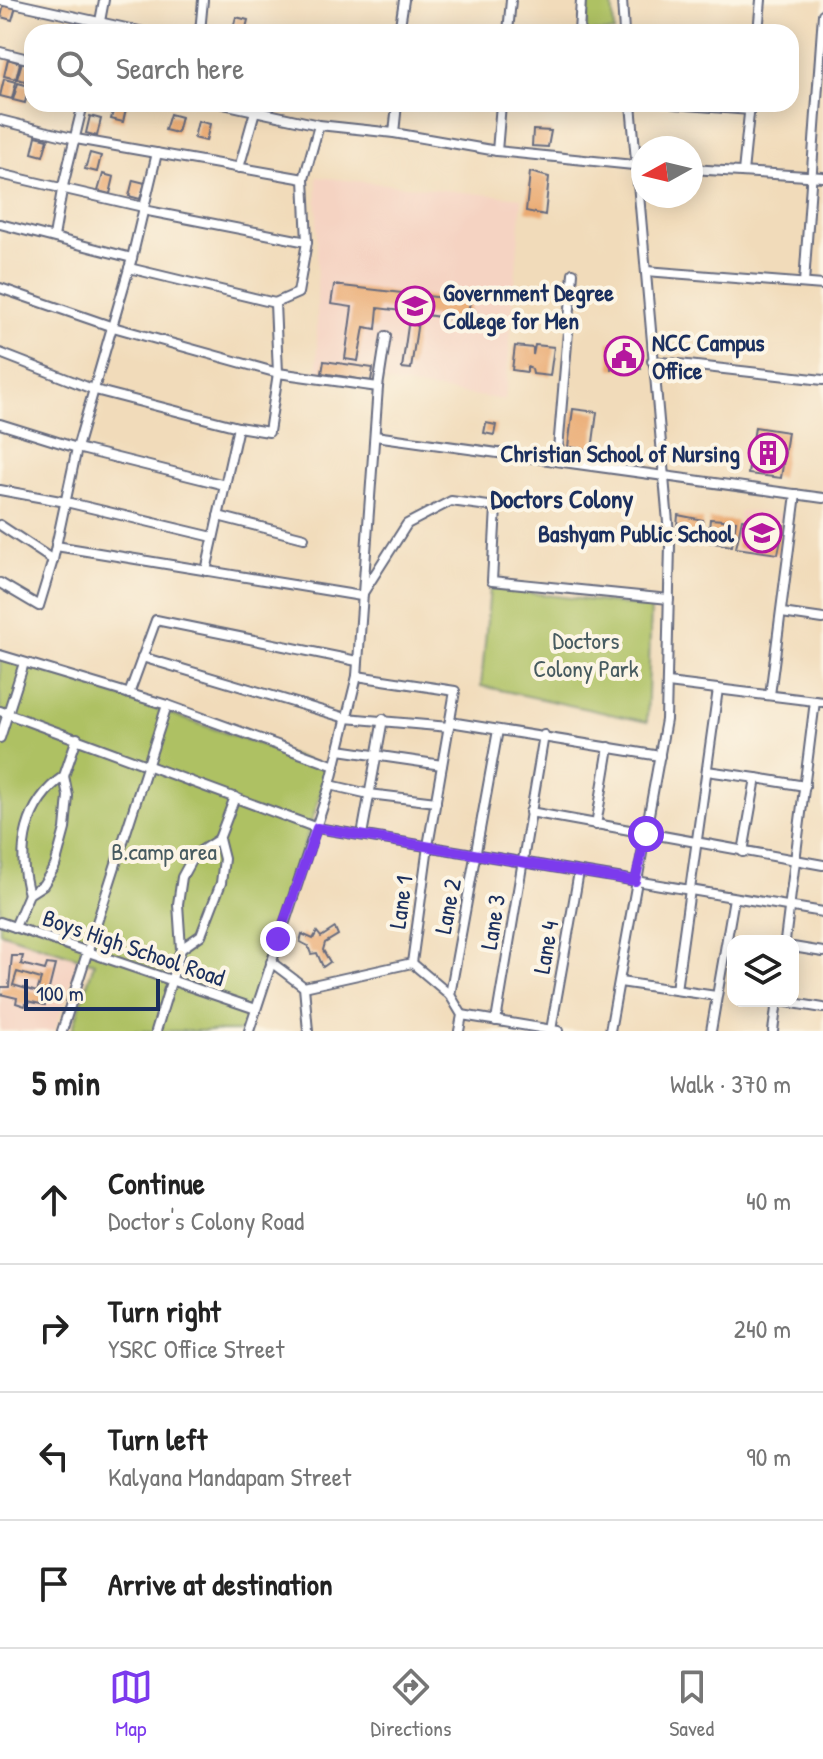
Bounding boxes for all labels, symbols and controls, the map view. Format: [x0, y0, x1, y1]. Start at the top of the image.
search box [24, 24, 799, 112]
icon: search [52, 46, 96, 90]
text: Search here [116, 48, 244, 88]
north arrow [631, 136, 703, 208]
place label: Government Degree College for Men [443, 276, 614, 337]
school or university icon: Government Degree College for Men [394, 285, 436, 327]
place label: NCC Campus Office [652, 326, 765, 386]
public building icon: NCC Campus Office [603, 335, 645, 377]
building icon: Christian School of Nursing [747, 432, 789, 474]
place label: Christian School of Nursing [500, 437, 740, 470]
district label: Doctors Colony [490, 481, 634, 517]
school or university icon: Bashyam Public School [741, 512, 783, 554]
place label: Bashyam Public School [538, 517, 735, 550]
park label: Doctors Colony Park [533, 624, 639, 684]
route start [628, 816, 664, 852]
park label: B.camp area [111, 835, 217, 867]
street label: Lane 1 [380, 874, 420, 930]
street label: Lane 2 [426, 876, 468, 936]
street label: Lane 3 [472, 892, 512, 952]
street label: Boys High School Road [39, 901, 229, 993]
street label: Lane 4 [525, 918, 565, 976]
route end [260, 921, 296, 957]
map controls [727, 935, 799, 1007]
button: layers [727, 935, 799, 1007]
scale bar [24, 975, 160, 1011]
text: 100 m [36, 978, 84, 1008]
text: 5 min [32, 1060, 100, 1106]
text: Walk · 370 m [670, 1066, 791, 1101]
text: Continue [108, 1163, 205, 1203]
icon: ahead [32, 1178, 76, 1222]
text: 40 m [746, 1183, 791, 1218]
text: Doctor's Colony Road [108, 1203, 304, 1238]
text: Turn right [108, 1291, 221, 1331]
icon: right [32, 1306, 76, 1350]
text: 240 m [734, 1311, 791, 1346]
text: YSRC Office Street [108, 1331, 284, 1366]
text: Turn left [108, 1419, 207, 1459]
icon: left [32, 1434, 76, 1478]
text: 90 m [746, 1439, 791, 1474]
text: Kalyana Mandapam Street [108, 1459, 351, 1494]
icon: arrive [32, 1562, 76, 1606]
text: Arrive at destination [108, 1564, 333, 1604]
tab: Map [109, 1665, 153, 1743]
tab: Directions [371, 1665, 452, 1743]
tab: Saved [669, 1665, 714, 1743]

